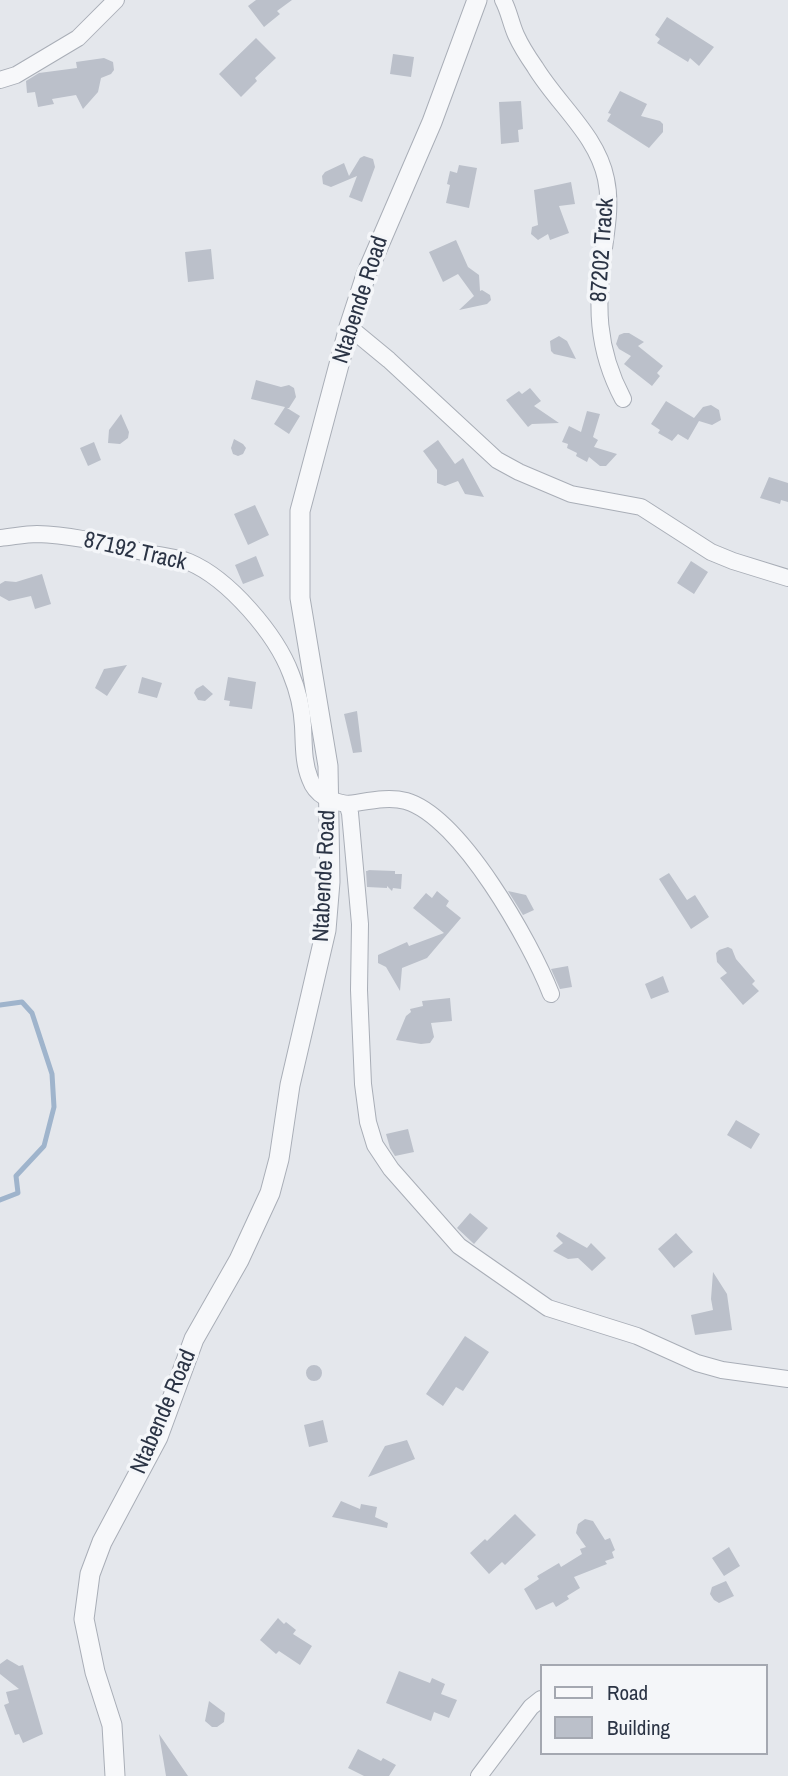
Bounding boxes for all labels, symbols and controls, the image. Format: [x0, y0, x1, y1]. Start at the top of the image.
street label: 87202 Track [586, 197, 620, 303]
street label: Ntabende Road [327, 233, 395, 367]
street label: 87192 Track [81, 527, 189, 577]
street label: Ntabende Road [308, 809, 342, 943]
street label: Ntabende Road [125, 1346, 203, 1478]
legend [540, 1664, 767, 1755]
text: Road [607, 1678, 648, 1707]
text: Building [607, 1713, 670, 1742]

